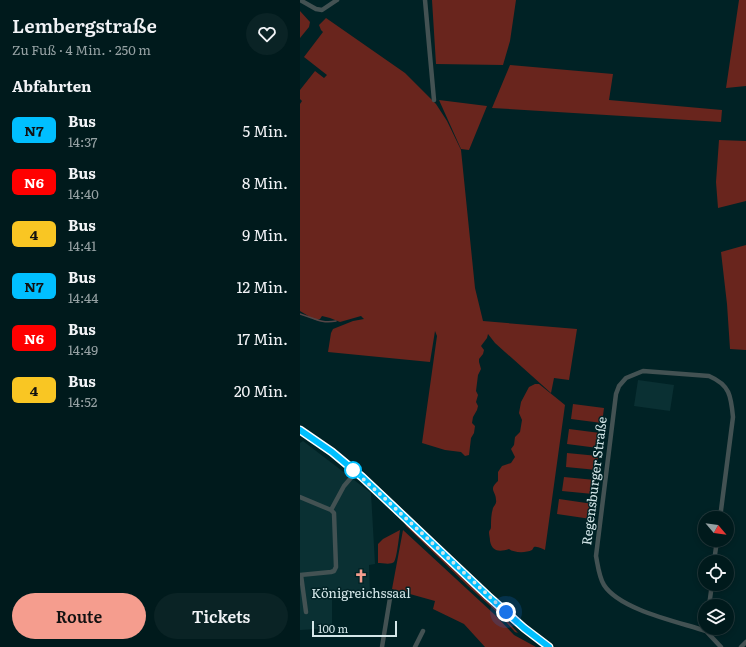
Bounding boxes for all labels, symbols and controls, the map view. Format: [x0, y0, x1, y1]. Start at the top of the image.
text: Lembergstraße [12, 11, 157, 39]
button: heart [246, 13, 288, 55]
text: Zu Fuß · 4 Min. · 250 m [12, 40, 151, 59]
text: Abfahrten [12, 74, 91, 97]
text: Bus [68, 109, 96, 132]
text: 5 Min. [243, 119, 288, 142]
text: N7 [24, 120, 44, 140]
text: 14:37 [68, 132, 97, 151]
text: Bus [68, 161, 96, 184]
text: 8 Min. [242, 171, 288, 194]
text: N6 [24, 172, 44, 192]
text: 14:40 [68, 184, 99, 203]
text: Bus [68, 213, 96, 236]
text: 9 Min. [242, 223, 288, 246]
text: 4 [30, 224, 38, 244]
text: 14:41 [68, 236, 96, 255]
text: Bus [68, 265, 96, 288]
text: 12 Min. [236, 275, 288, 298]
text: N7 [24, 276, 44, 296]
text: 14:44 [68, 288, 98, 307]
text: Bus [68, 317, 96, 340]
text: 17 Min. [237, 327, 288, 350]
text: N6 [24, 328, 44, 348]
text: 14:49 [68, 340, 98, 359]
text: Bus [68, 369, 96, 392]
text: 20 Min. [234, 379, 288, 402]
text: 4 [30, 380, 38, 400]
text: 14:52 [68, 392, 97, 411]
street label: Regensburger Straße [576, 415, 611, 546]
unlabelled marker [344, 461, 362, 479]
north arrow [698, 511, 734, 547]
map controls [698, 511, 734, 635]
button: locate [698, 555, 734, 591]
church icon: Königreichssaal [353, 568, 369, 584]
place label: Königreichssaal [311, 583, 411, 602]
button: Route [12, 593, 146, 639]
button: Tickets [154, 593, 288, 639]
button: layers [698, 599, 734, 635]
your location [496, 602, 516, 622]
scale bar [312, 619, 397, 638]
text: 100 m [318, 620, 348, 636]

